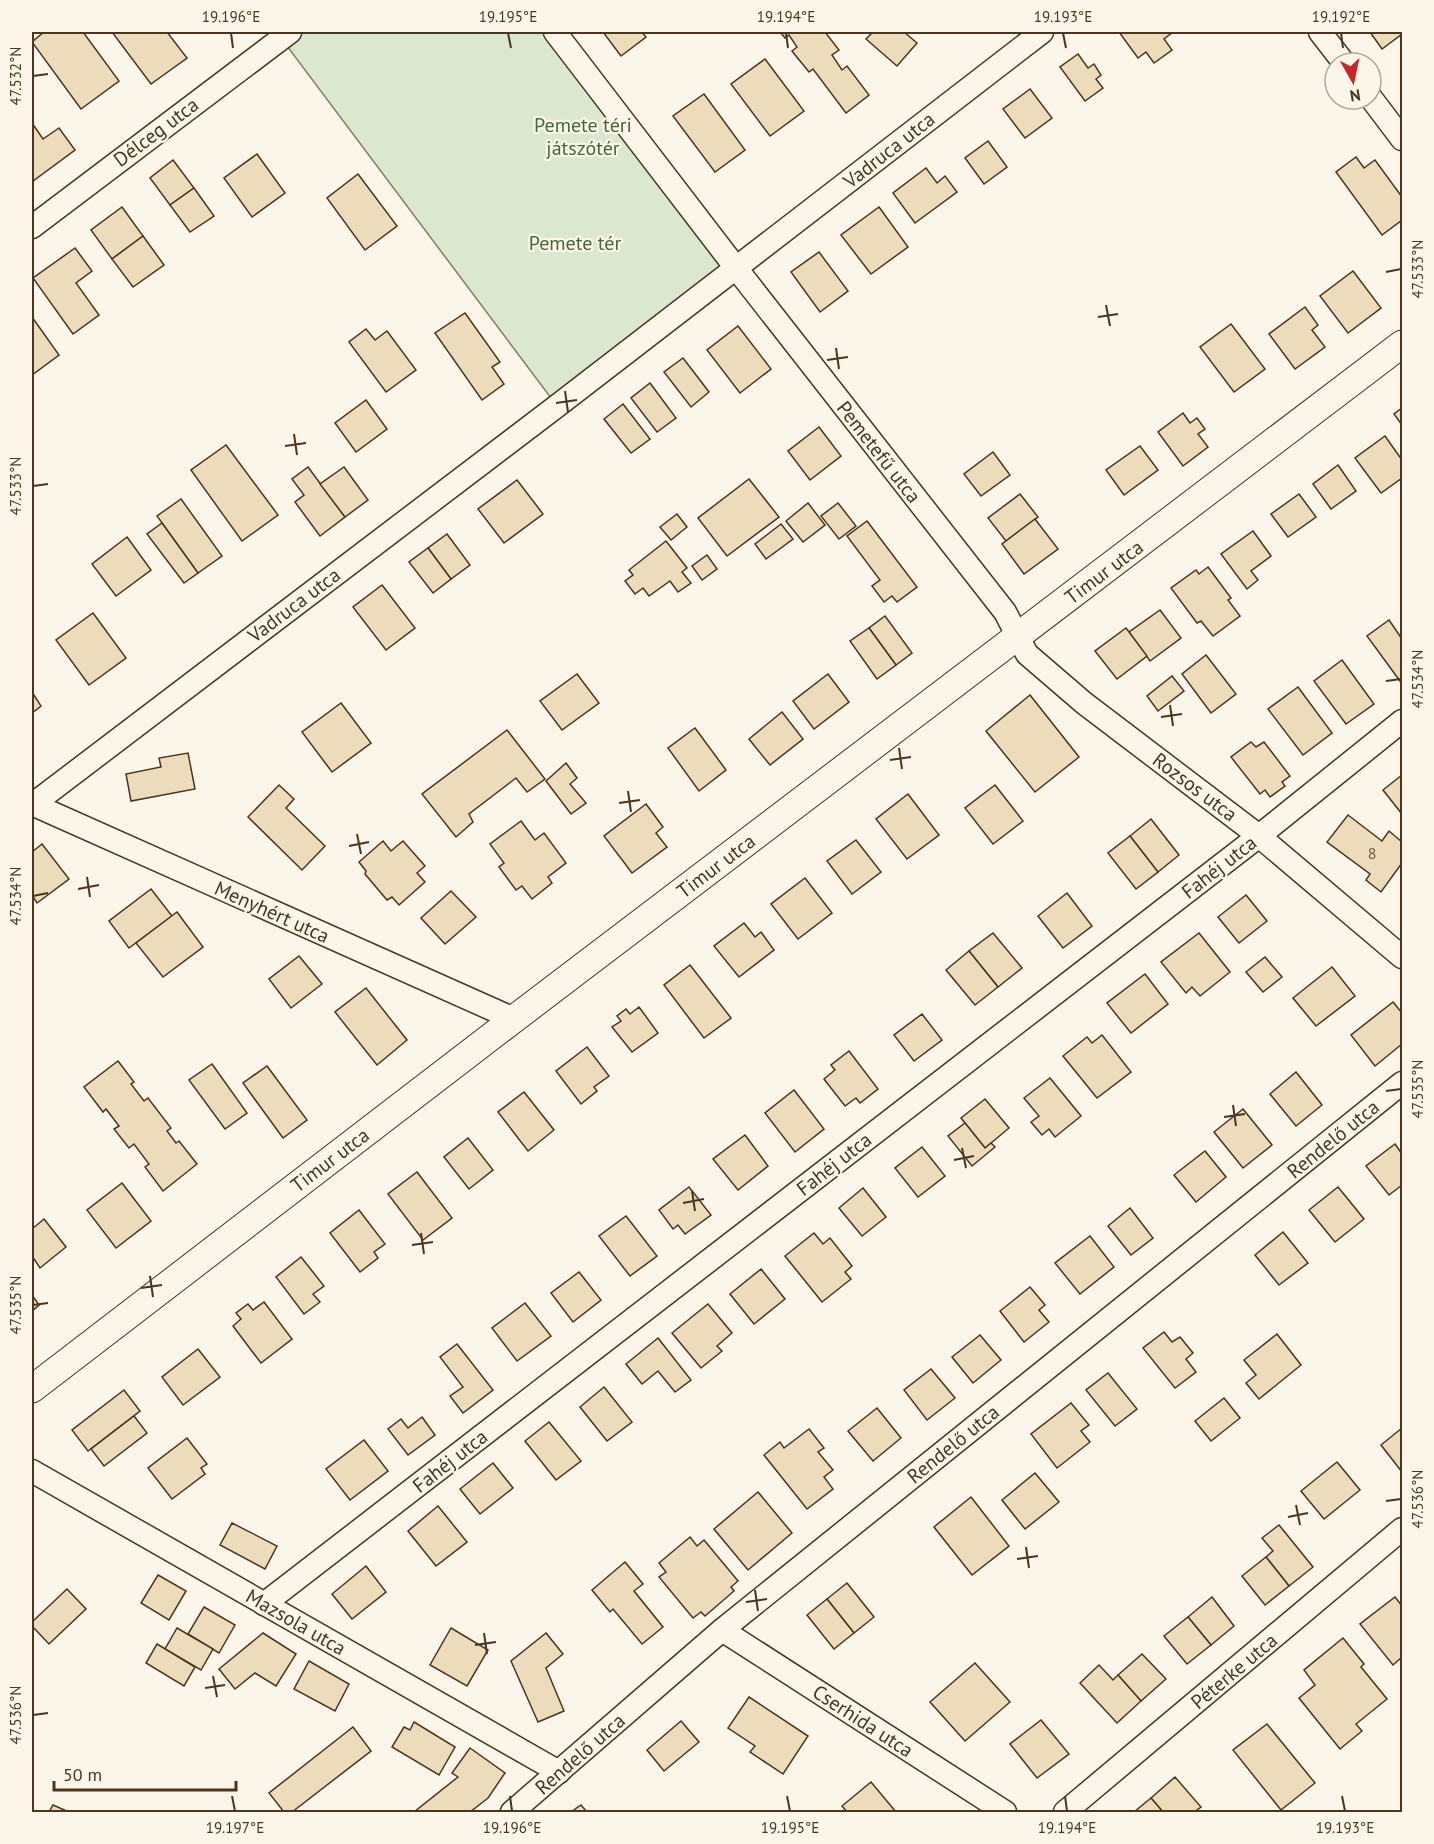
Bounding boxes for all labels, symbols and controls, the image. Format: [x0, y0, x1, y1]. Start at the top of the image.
text: 19.196°E [202, 7, 260, 26]
text: 19.195°E [479, 7, 537, 26]
text: 19.194°E [757, 7, 815, 26]
text: 19.193°E [1034, 7, 1092, 26]
text: 19.192°E [1312, 7, 1370, 26]
text: 47.532°N [6, 47, 25, 105]
north arrow [1323, 51, 1383, 111]
text: N [1349, 85, 1362, 107]
street label: Délceg utca [108, 92, 204, 172]
street label: Vadruca utca [837, 106, 940, 194]
park label: Pemete téri játszótér [534, 112, 632, 161]
park label: Pemete tér [529, 230, 621, 256]
text: 47.533°N [1408, 240, 1427, 298]
street label: Pemetefű utca [831, 396, 927, 508]
text: 47.533°N [6, 457, 25, 515]
street label: Timur utca [1059, 534, 1149, 610]
street label: Vadruca utca [242, 562, 345, 649]
text: 47.534°N [1408, 650, 1427, 708]
street label: Rozsos utca [1147, 747, 1243, 827]
street label: Timur utca [671, 828, 761, 904]
street label: Fahéj utca [1176, 830, 1262, 904]
house number: 8 [1368, 843, 1376, 863]
text: 47.534°N [6, 867, 25, 925]
street label: Menyhért utca [210, 875, 334, 949]
text: 47.535°N [1408, 1060, 1427, 1118]
street label: Rendelő utca [1282, 1094, 1384, 1184]
street label: Timur utca [285, 1122, 375, 1198]
street label: Fahéj utca [791, 1127, 877, 1201]
text: 47.535°N [6, 1276, 25, 1334]
street label: Rendelő utca [902, 1399, 1004, 1489]
street label: Fahéj utca [407, 1424, 493, 1498]
text: 47.536°N [1408, 1470, 1427, 1528]
street label: Mazsola utca [241, 1583, 351, 1661]
street label: Péterke utca [1185, 1627, 1283, 1715]
street label: Cserhida utca [808, 1679, 918, 1763]
text: 47.536°N [6, 1686, 25, 1744]
street label: Rendelő utca [530, 1708, 630, 1800]
scale bar [54, 1754, 236, 1792]
text: 50 m [63, 1763, 102, 1786]
text: 19.197°E [206, 1818, 264, 1837]
text: 19.196°E [483, 1818, 541, 1837]
text: 19.195°E [761, 1818, 819, 1837]
text: 19.194°E [1038, 1818, 1096, 1837]
text: 19.193°E [1316, 1818, 1374, 1837]

